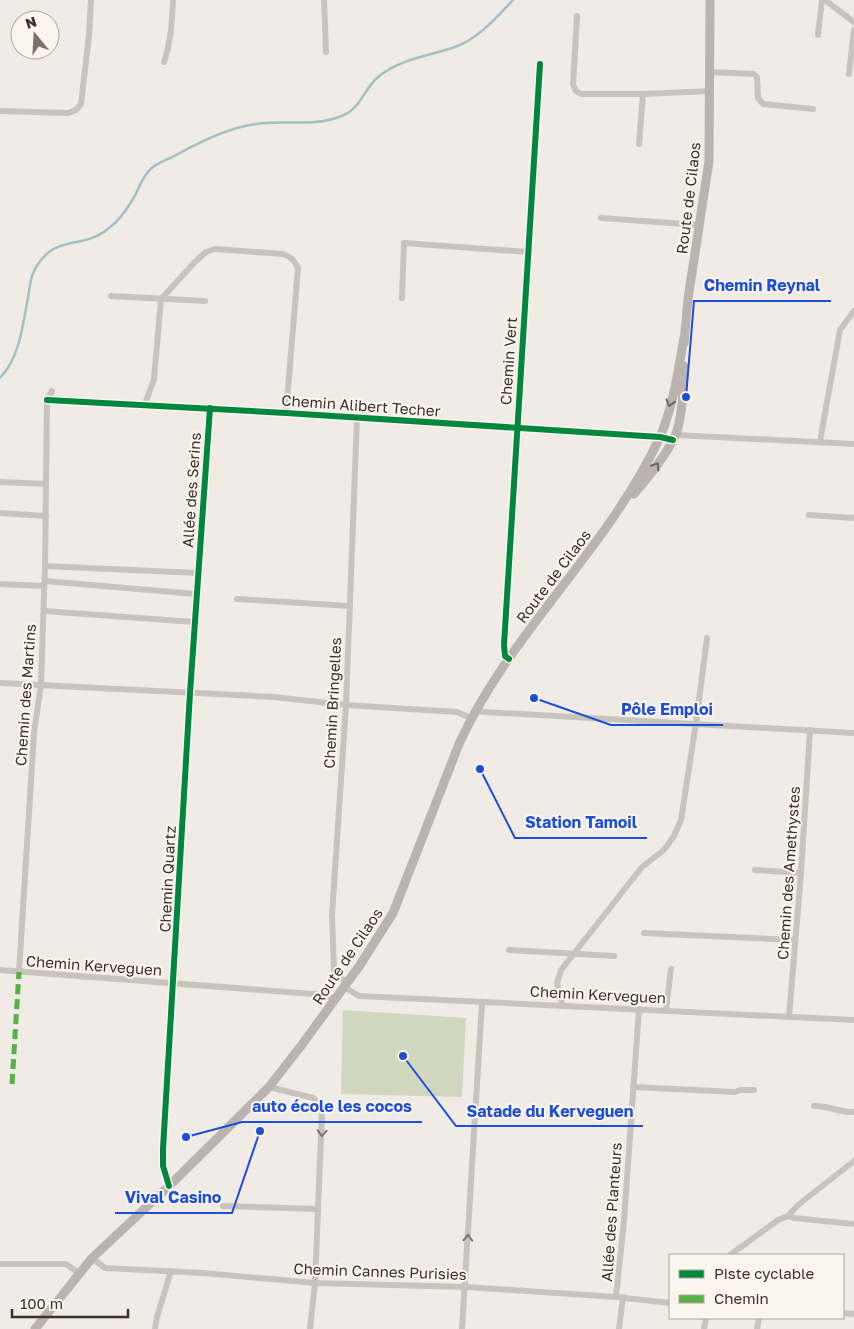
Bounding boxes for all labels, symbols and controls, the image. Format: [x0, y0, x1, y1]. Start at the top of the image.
north arrow [10, 10, 60, 60]
text: N [23, 12, 39, 32]
street label: Route de Cilaos [672, 141, 704, 255]
callout: Chemin Reynal [694, 270, 831, 301]
text: Chemin Reynal [704, 275, 821, 295]
street label: Chemin Vert [496, 316, 520, 406]
street label: Chemin Alibert Techer [281, 390, 441, 420]
one-way arrow [666, 398, 676, 406]
street label: Allée des Serins [178, 432, 204, 548]
one-way arrow [650, 462, 660, 471]
street label: Route de Cilaos [512, 526, 594, 626]
street label: Chemin des Martins [11, 623, 39, 767]
street label: Chemin Bringelles [320, 637, 344, 769]
callout: Pôle Emploi [611, 694, 723, 725]
text: Pôle Emploi [621, 699, 713, 719]
street label: Chemin des Amethystes [773, 786, 803, 960]
callout: Station Tamoil [515, 807, 647, 838]
text: Station Tamoil [525, 812, 638, 832]
street label: Chemin Quartz [155, 825, 179, 933]
street label: Route de Cilaos [308, 904, 386, 1008]
street label: Chemin Kerveguen [25, 951, 163, 979]
street label: Chemin Kerveguen [529, 981, 667, 1007]
callout: auto école les cocos [242, 1091, 422, 1122]
callout: Satade du Kerveguen [456, 1095, 643, 1126]
text: auto école les cocos [252, 1096, 412, 1116]
text: Satade du Kerveguen [467, 1101, 633, 1121]
one-way arrow [316, 1129, 327, 1137]
street label: Allée des Planteurs [597, 1142, 625, 1282]
callout: Vival Casino [115, 1182, 232, 1213]
text: Vival Casino [125, 1187, 222, 1207]
one-way arrow [463, 1234, 474, 1242]
legend [669, 1254, 844, 1319]
street label: Chemin Cannes Purisies [293, 1259, 467, 1283]
text: Piste cyclable [714, 1264, 815, 1282]
scale bar [12, 1286, 129, 1318]
text: Chemin [714, 1289, 769, 1307]
text: 100 m [20, 1294, 63, 1312]

